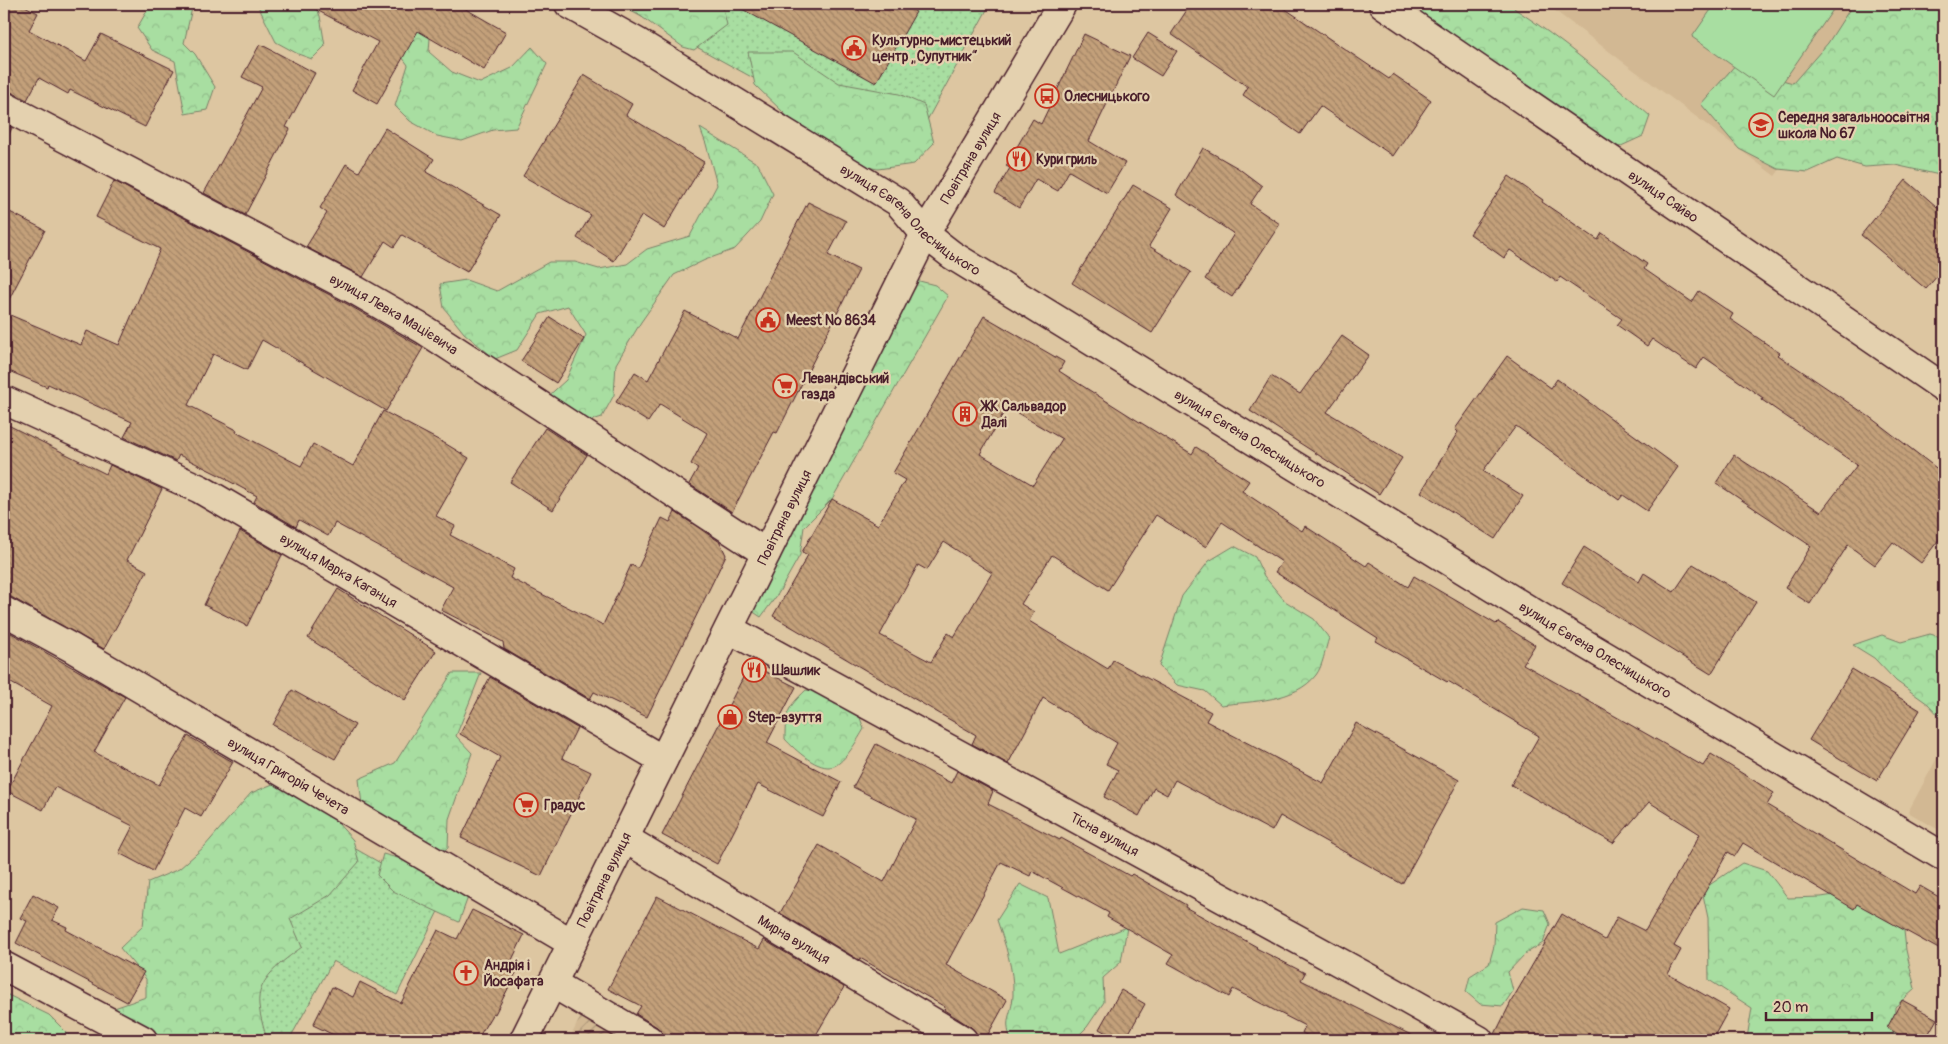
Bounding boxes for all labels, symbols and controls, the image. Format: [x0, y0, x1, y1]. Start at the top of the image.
place label: Культурно-мистецький центр „Супутник“ [872, 32, 1012, 65]
public building icon: Культурно-мистецький центр „Супутник“ [841, 35, 867, 61]
bus stop icon: Олесницького [1034, 83, 1060, 109]
place label: Олесницького [1064, 88, 1150, 105]
street label: Повітряна вулиця [937, 109, 1005, 207]
place label: Середня загальноосвітня школа № 67 [1778, 109, 1930, 142]
school or university icon: Середня загальноосвітня школа № 67 [1748, 112, 1774, 138]
restaurant icon: Кури гриль [1006, 146, 1032, 172]
place label: Кури гриль [1036, 151, 1097, 168]
street label: вулиця Євгена Олесницького [837, 161, 984, 280]
street label: вулиця Сяйво [1625, 166, 1702, 227]
street label: вулиця Левка Мацієвича [327, 270, 461, 359]
public building icon: Meest № 8634 [755, 307, 781, 333]
place label: Meest № 8634 [786, 312, 877, 329]
place label: Левандівський газда [801, 370, 889, 403]
supermarket icon: Левандівський газда [772, 373, 798, 399]
street label: вулиця Євгена Олесницького [1171, 386, 1329, 492]
place label: ЖК Сальвадор Далі [979, 398, 1067, 431]
building icon: ЖК Сальвадор Далі [952, 401, 978, 427]
street label: Повітряна вулиця [754, 467, 815, 568]
street label: вулиця Марка Каганця [277, 530, 400, 612]
street label: вулиця Євгена Олесницького [1516, 598, 1675, 703]
restaurant icon: Шашлик [741, 657, 767, 683]
place label: Шашлик [771, 662, 821, 679]
shop icon: Step-взуття [717, 704, 743, 730]
place label: Step-взуття [748, 709, 822, 726]
street label: вулиця Григорія Чечета [225, 734, 352, 819]
supermarket icon: Градус [513, 792, 539, 818]
place label: Градус [544, 797, 585, 814]
street label: Тісна вулиця [1067, 809, 1142, 860]
street label: Повітряна вулиця [573, 830, 635, 930]
street label: Мирна вулиця [755, 912, 833, 968]
place label: Андрія і Йосафата [484, 957, 544, 990]
church icon: Андрія і Йосафата [453, 960, 479, 986]
scale bar [1766, 989, 1872, 1021]
text: 20 m [1773, 998, 1808, 1017]

